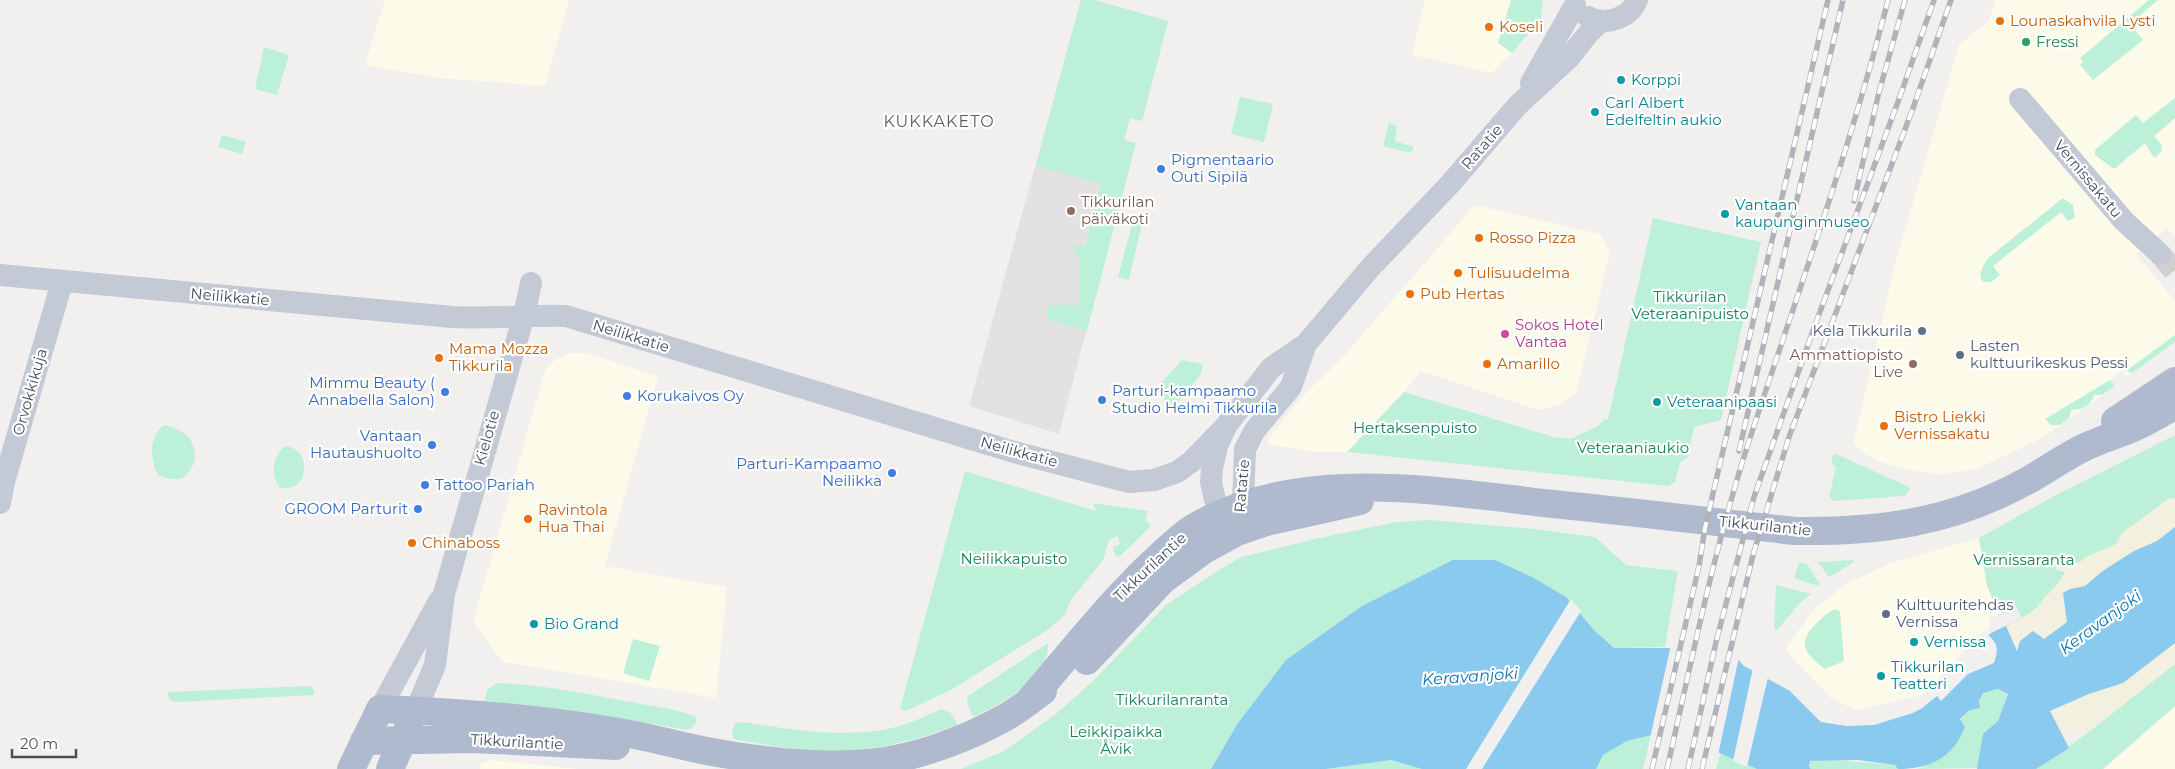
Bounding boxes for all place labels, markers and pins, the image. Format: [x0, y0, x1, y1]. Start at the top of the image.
place label: Lounaskahvila Lysti [2010, 11, 2155, 30]
marker: Lounaskahvila Lysti [1994, 15, 2006, 27]
place label: Koseli [1499, 17, 1543, 36]
marker: Koseli [1483, 21, 1495, 33]
place label: Fressi [2036, 32, 2079, 51]
marker: Fressi [2020, 36, 2032, 48]
place label: Korppi [1631, 70, 1681, 89]
marker: Korppi [1615, 74, 1627, 86]
place label: Carl Albert Edelfeltin aukio [1605, 93, 1722, 129]
marker: Carl Albert Edelfeltin aukio [1589, 106, 1601, 118]
place label: Pigmentaario Outi Sipilä [1171, 150, 1274, 186]
marker: Pigmentaario Outi Sipilä [1155, 163, 1167, 175]
place label: Tikkurilan päiväkoti [1081, 192, 1154, 228]
place label: Vantaan kaupunginmuseo [1735, 195, 1869, 231]
marker: Tikkurilan päiväkoti [1065, 205, 1077, 217]
marker: Vantaan kaupunginmuseo [1719, 208, 1731, 220]
place label: Rosso Pizza [1489, 228, 1576, 247]
marker: Rosso Pizza [1473, 232, 1485, 244]
place label: Tulisuudelma [1468, 263, 1570, 282]
marker: Tulisuudelma [1452, 267, 1464, 279]
place label: Pub Hertas [1420, 284, 1504, 303]
marker: Pub Hertas [1404, 288, 1416, 300]
place label: Sokos Hotel Vantaa [1515, 315, 1603, 351]
place label: Kela Tikkurila [1812, 321, 1912, 340]
marker: Kela Tikkurila [1916, 325, 1928, 337]
marker: Sokos Hotel Vantaa [1499, 328, 1511, 340]
place label: Lasten kulttuurikeskus Pessi [1970, 336, 2128, 372]
place label: Mama Mozza Tikkurila [449, 339, 549, 375]
place label: Ammattiopisto Live [1789, 345, 1903, 381]
marker: Lasten kulttuurikeskus Pessi [1954, 349, 1966, 361]
marker: Mama Mozza Tikkurila [433, 352, 445, 364]
place label: Amarillo [1497, 354, 1560, 373]
marker: Amarillo [1481, 358, 1493, 370]
marker: Ammattiopisto Live [1907, 358, 1919, 370]
place label: Mimmu Beauty ( Annabella Salon) [308, 373, 435, 409]
place label: Parturi-kampaamo Studio Helmi Tikkurila [1112, 381, 1277, 417]
marker: Mimmu Beauty ( Annabella Salon) [439, 386, 451, 398]
place label: Korukaivos Oy [637, 386, 745, 405]
marker: Korukaivos Oy [621, 390, 633, 402]
place label: Veteraanipaasi [1667, 392, 1777, 411]
marker: Parturi-kampaamo Studio Helmi Tikkurila [1096, 394, 1108, 406]
marker: Veteraanipaasi [1651, 396, 1663, 408]
place label: Bistro Liekki Vernissakatu [1894, 407, 1990, 443]
marker: Bistro Liekki Vernissakatu [1878, 420, 1890, 432]
place label: Vantaan Hautaushuolto [310, 426, 422, 462]
marker: Vantaan Hautaushuolto [426, 439, 438, 451]
place label: Parturi-Kampaamo Neilikka [736, 454, 882, 490]
marker: Parturi-Kampaamo Neilikka [886, 467, 898, 479]
place label: Tattoo Pariah [435, 475, 535, 494]
marker: Tattoo Pariah [419, 479, 431, 491]
place label: GROOM Parturit [284, 499, 408, 518]
place label: Ravintola Hua Thai [538, 500, 608, 536]
marker: GROOM Parturit [412, 503, 424, 515]
marker: Ravintola Hua Thai [522, 513, 534, 525]
place label: Chinaboss [422, 533, 500, 552]
marker: Chinaboss [406, 537, 418, 549]
place label: Kulttuuritehdas Vernissa [1896, 595, 2014, 631]
marker: Kulttuuritehdas Vernissa [1880, 608, 1892, 620]
place label: Bio Grand [544, 614, 619, 633]
marker: Bio Grand [528, 618, 540, 630]
place label: Vernissa [1924, 632, 1986, 651]
marker: Vernissa [1908, 636, 1920, 648]
place label: Tikkurilan Teatteri [1891, 657, 1964, 693]
marker: Tikkurilan Teatteri [1875, 670, 1887, 682]

